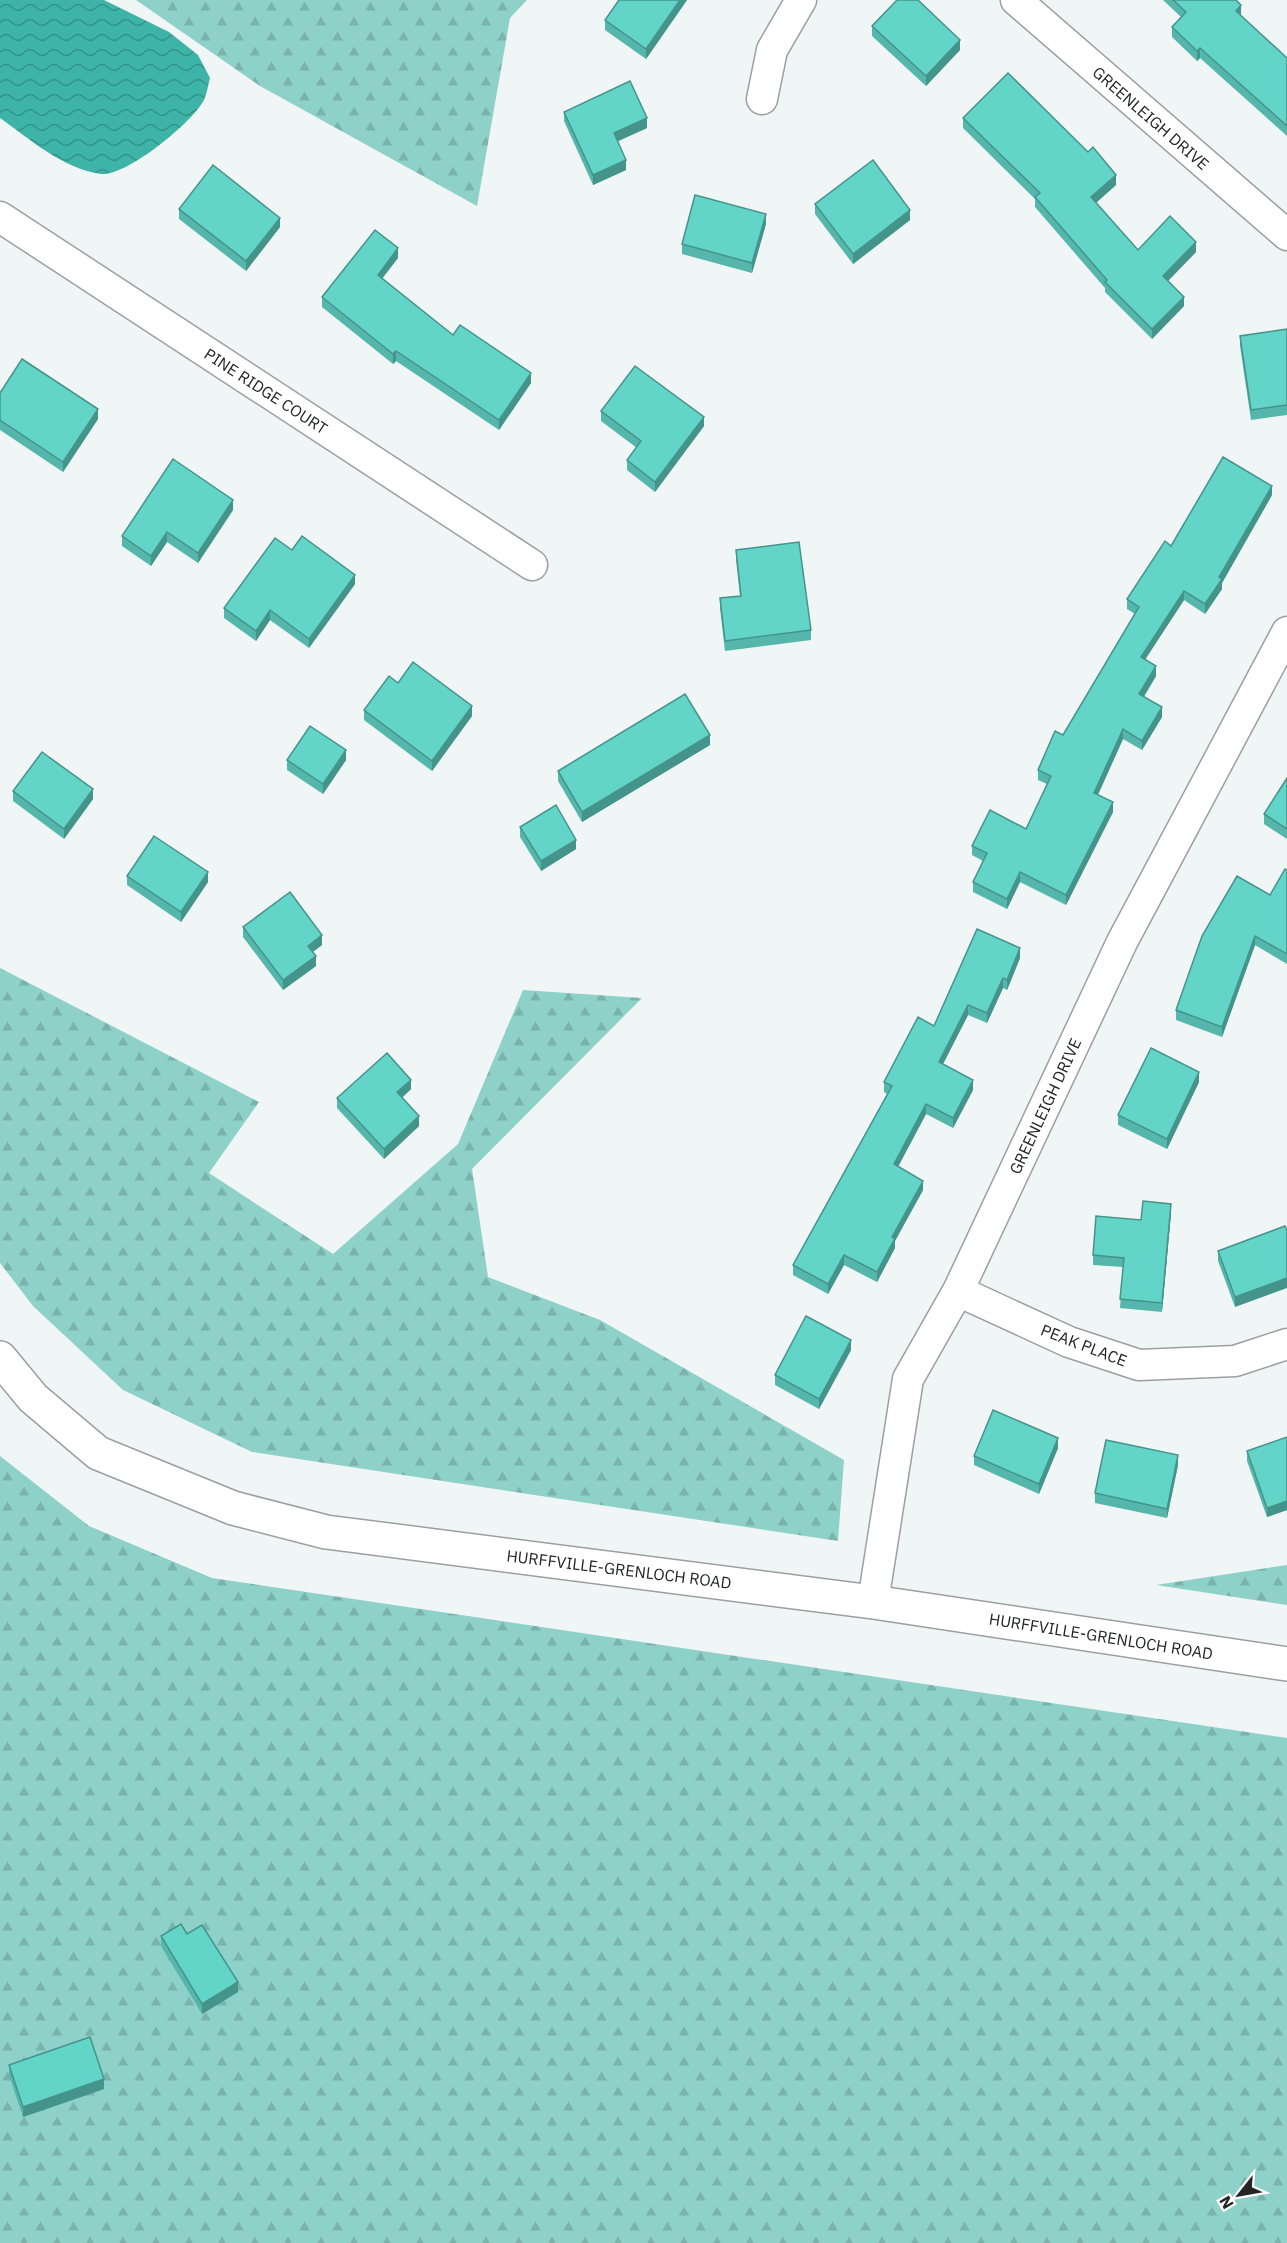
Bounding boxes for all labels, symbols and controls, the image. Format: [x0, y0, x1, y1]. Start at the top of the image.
street label: GREENLEIGH DRIVE [1089, 62, 1213, 174]
street label: PINE RIDGE COURT [201, 344, 331, 438]
street label: GREENLEIGH DRIVE [1005, 1035, 1085, 1177]
street label: PEAK PLACE [1038, 1319, 1130, 1371]
street label: HURFFVILLE-GRENLOCH ROAD [505, 1545, 733, 1593]
street label: HURFFVILLE-GRENLOCH ROAD [988, 1608, 1214, 1664]
north arrow [1209, 2165, 1269, 2225]
text: N [1215, 2193, 1238, 2213]

